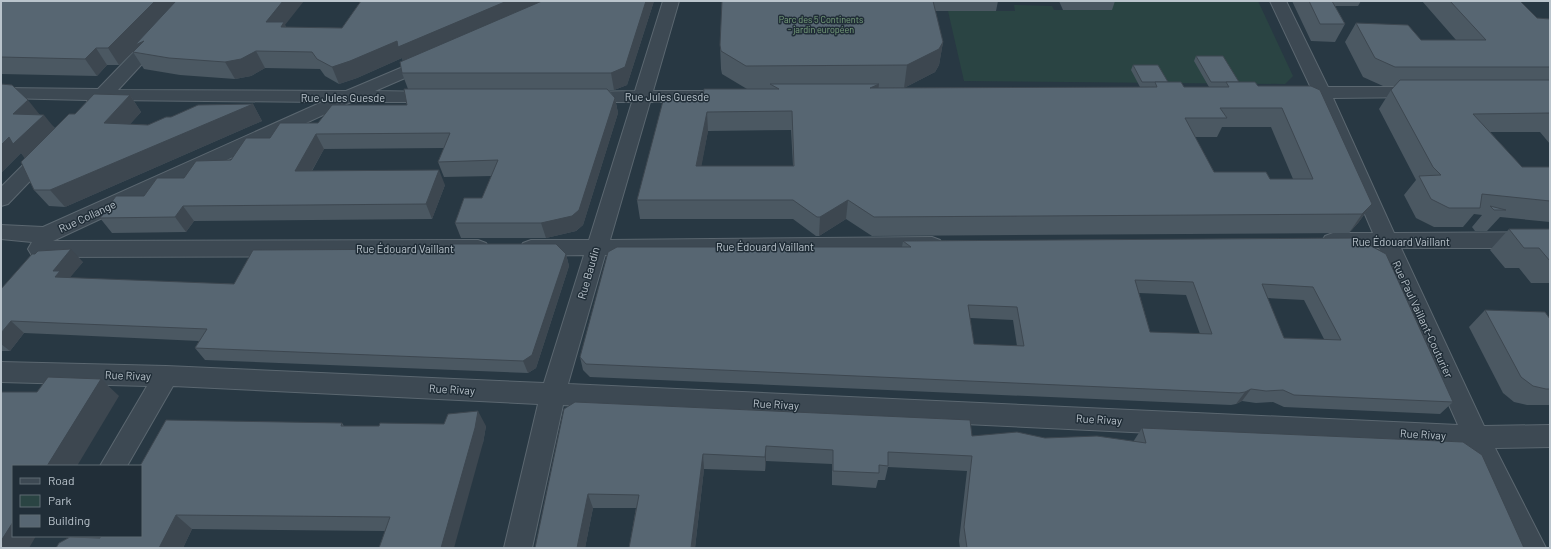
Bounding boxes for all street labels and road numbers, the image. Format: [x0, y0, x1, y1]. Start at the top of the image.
street label: Rue Jules Guesde [625, 90, 709, 103]
street label: Rue Jules Guesde [301, 91, 385, 104]
street label: Rue Collange [56, 197, 118, 235]
street label: Rue Édouard Vaillant [1352, 235, 1450, 248]
street label: Rue Édouard Vaillant [716, 240, 814, 253]
street label: Rue Édouard Vaillant [356, 242, 454, 255]
street label: Rue Baudin [574, 245, 602, 301]
street label: Rue Paul Vaillant-Couturier [1390, 258, 1456, 380]
street label: Rue Rivay [105, 368, 151, 382]
street label: Rue Rivay [429, 381, 475, 397]
street label: Rue Rivay [753, 396, 799, 412]
street label: Rue Rivay [1076, 411, 1122, 427]
street label: Rue Rivay [1400, 426, 1446, 442]

